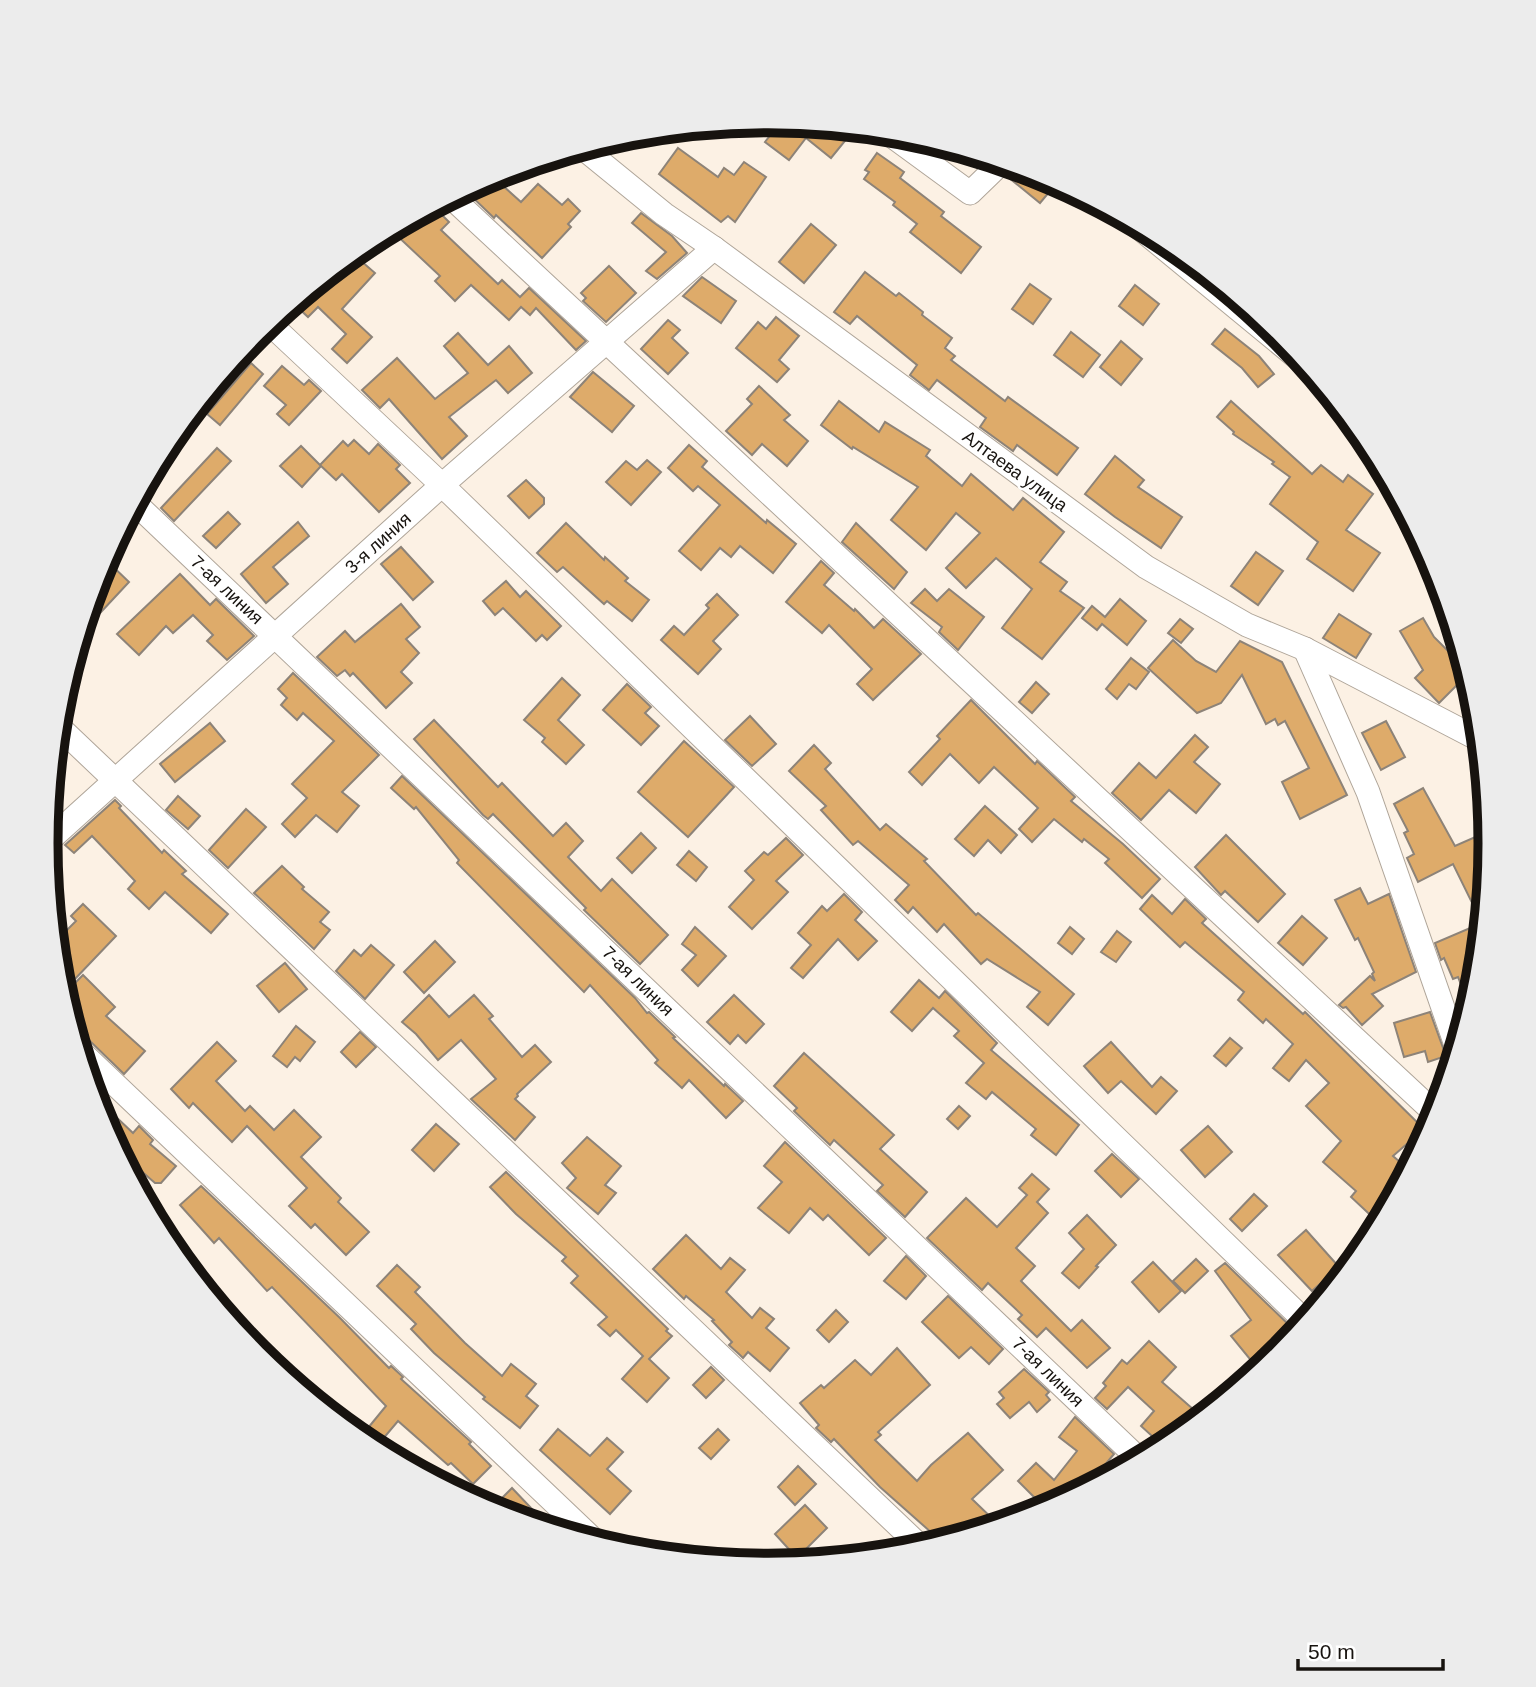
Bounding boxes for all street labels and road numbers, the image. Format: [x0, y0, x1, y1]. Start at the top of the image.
street label: Алтаева улица [959, 426, 1072, 516]
street label: 3-я линия [341, 508, 415, 578]
street label: 7-ая линия [187, 552, 267, 628]
street label: 7-ая линия [598, 942, 678, 1020]
street label: 7-ая линия [1008, 1333, 1088, 1411]

